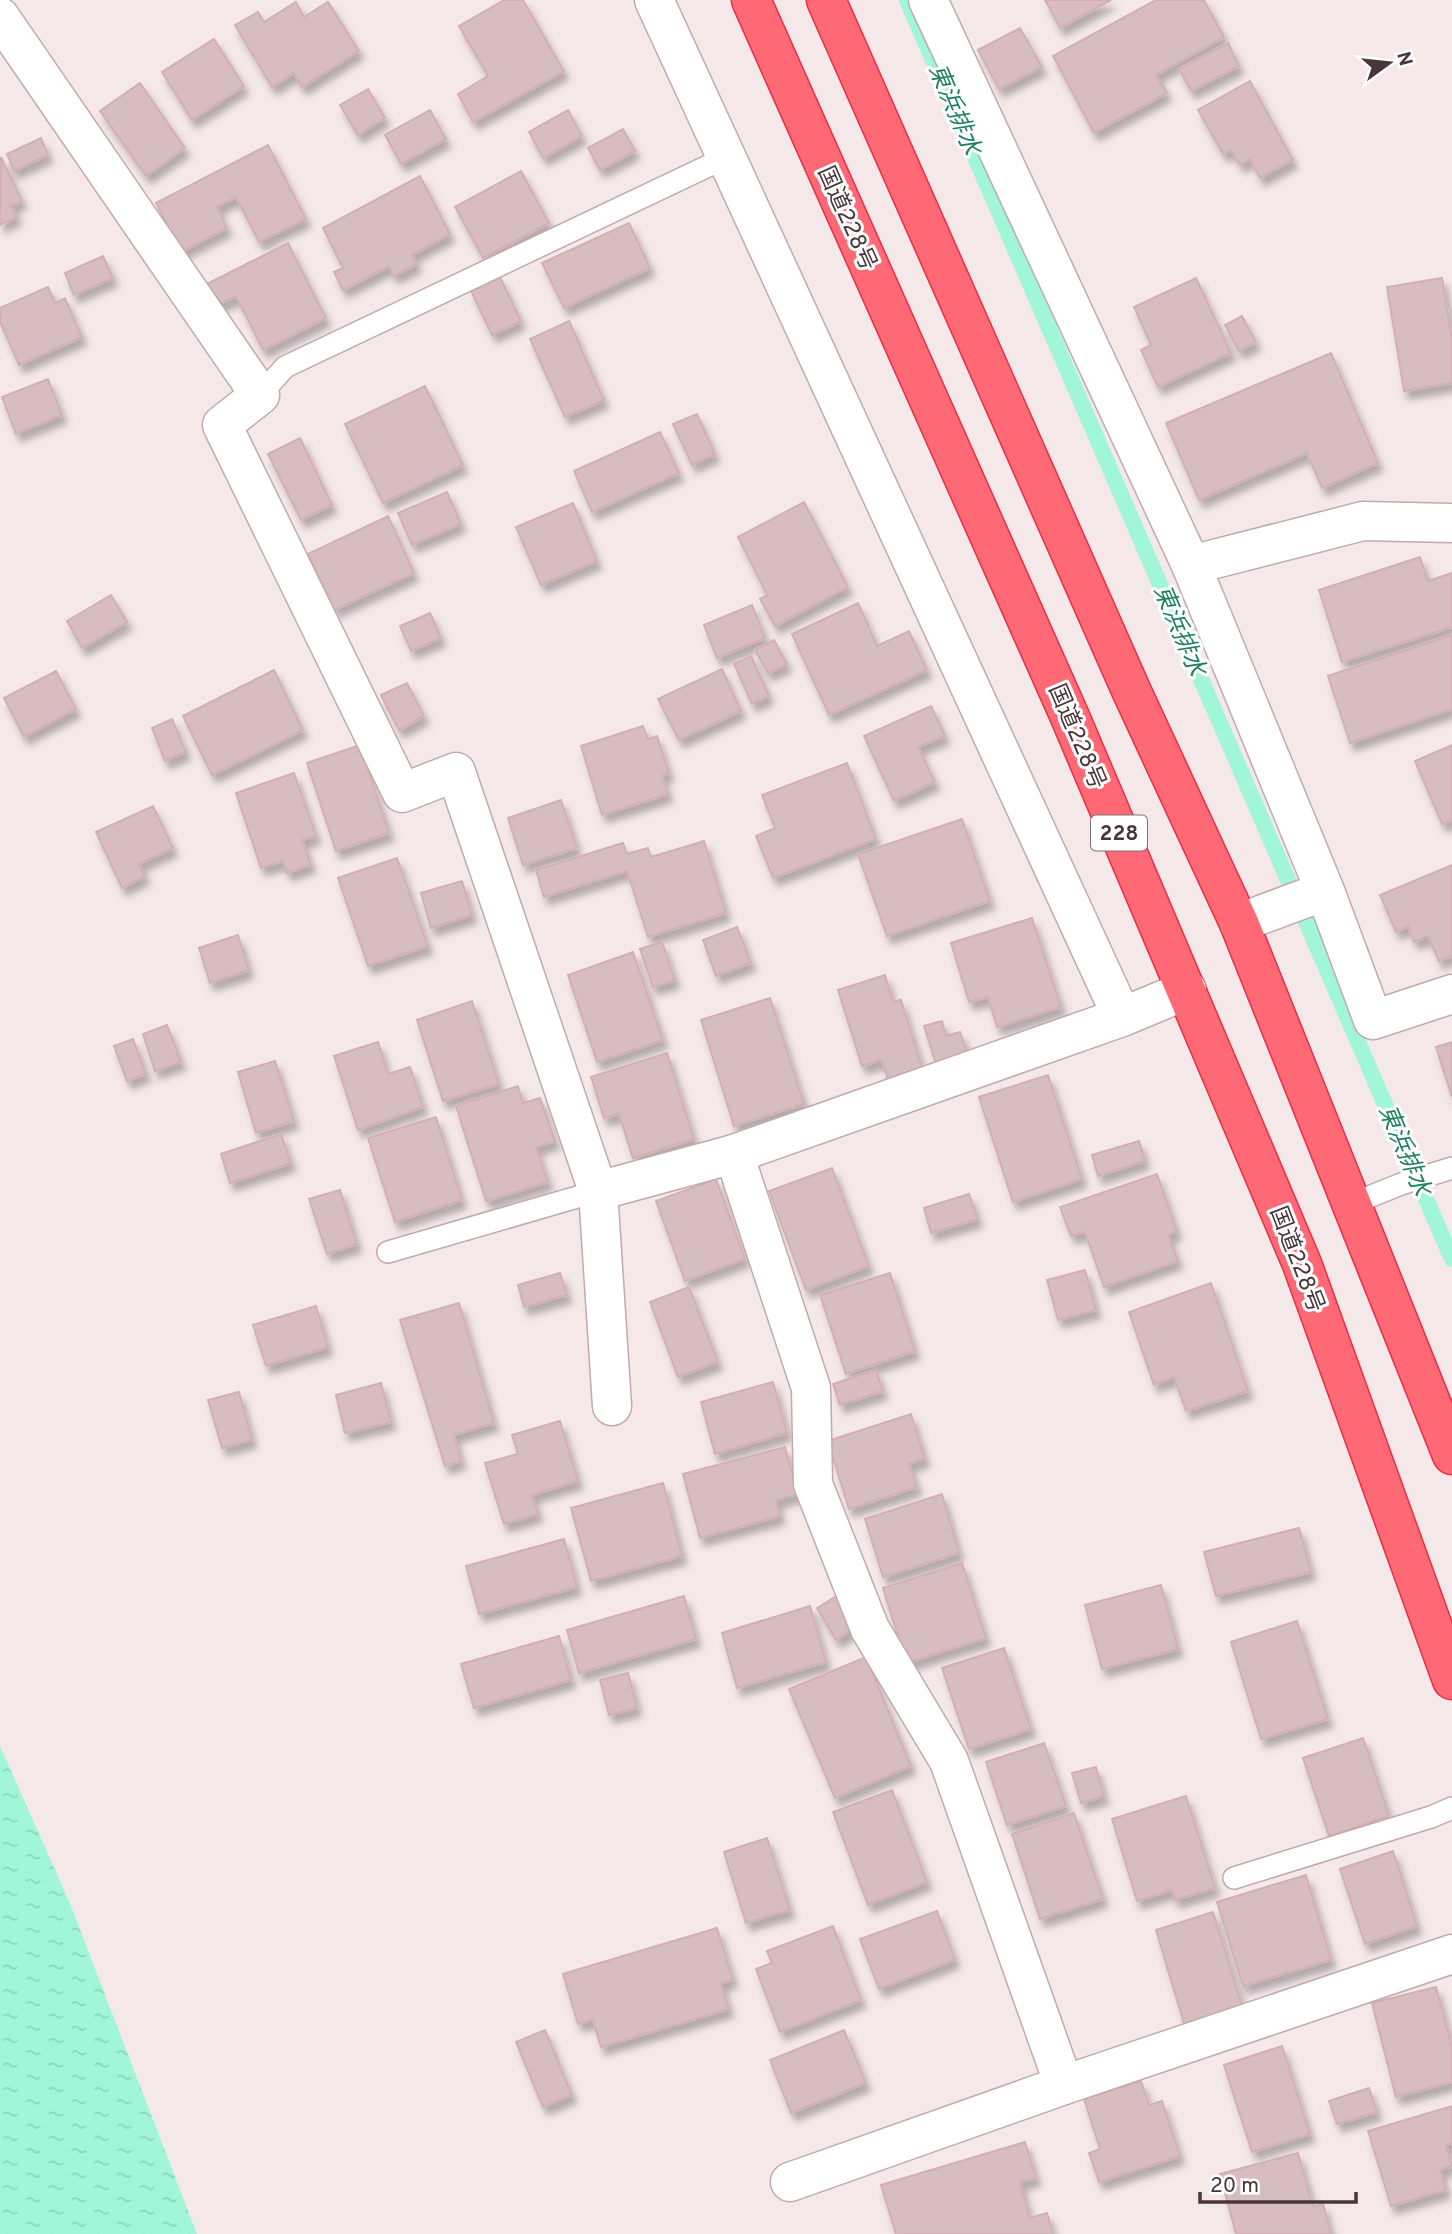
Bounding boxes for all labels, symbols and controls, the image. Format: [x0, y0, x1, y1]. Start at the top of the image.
north arrow [1354, 28, 1424, 98]
text: N [1390, 49, 1417, 69]
water label: 東浜排水 [921, 60, 987, 163]
street label: 国道228号 [810, 162, 882, 276]
water label: 東浜排水 [1146, 581, 1212, 684]
street label: 国道228号 [1041, 680, 1111, 794]
road number: 228 [1091, 816, 1147, 850]
water label: 東浜排水 [1371, 1101, 1437, 1204]
street label: 国道228号 [1262, 1203, 1329, 1317]
scale bar [1200, 2160, 1356, 2204]
text: 20 m [1210, 2173, 1259, 2200]

